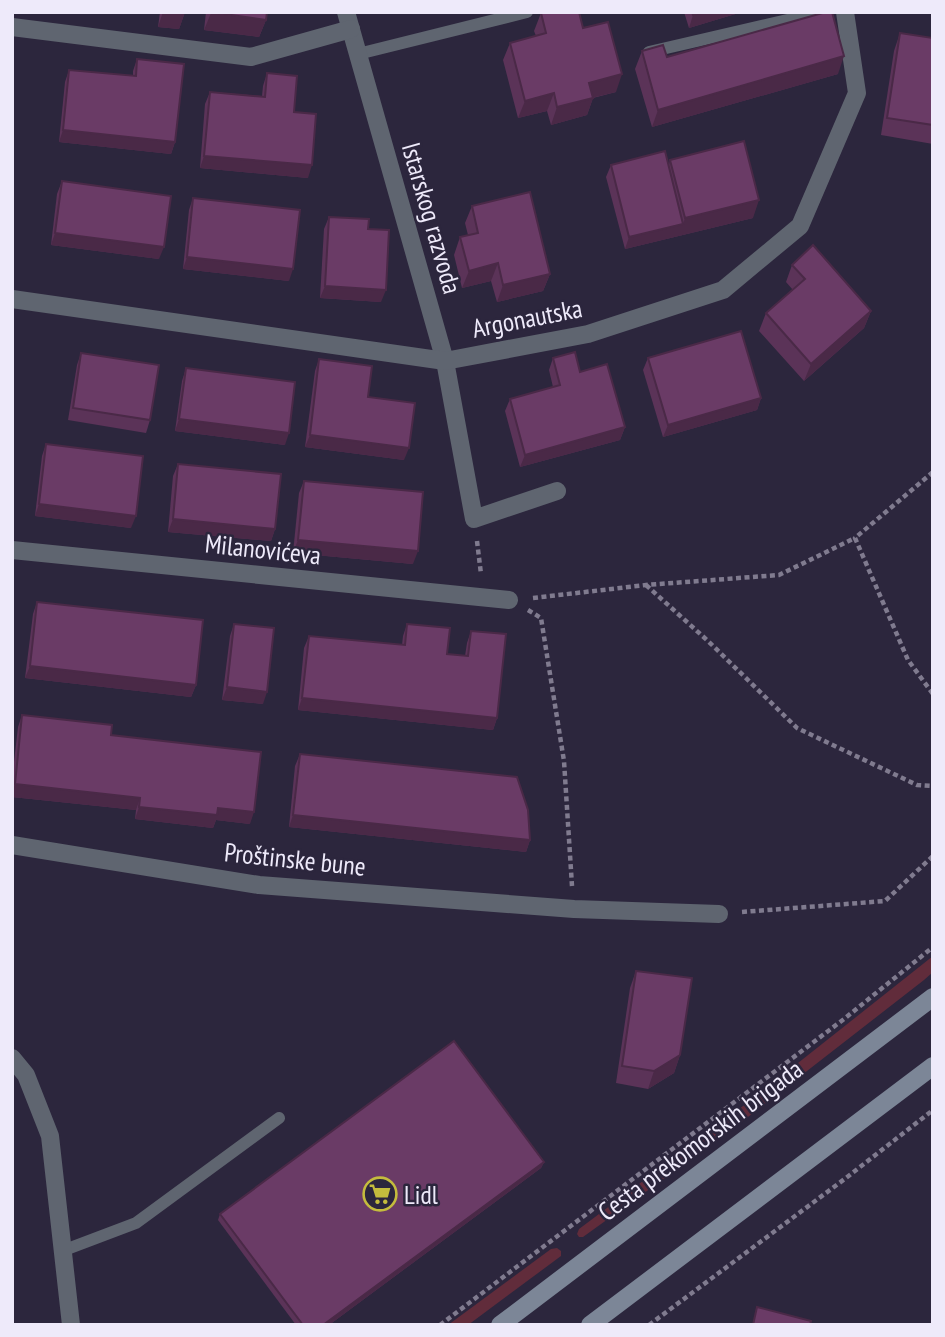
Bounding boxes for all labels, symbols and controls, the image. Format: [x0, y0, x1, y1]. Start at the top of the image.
street label: Istarskog razvoda [395, 139, 469, 297]
street label: Argonautska [469, 291, 585, 345]
street label: Milanovićeva [203, 527, 323, 571]
street label: Proštinske bune [223, 835, 367, 883]
street label: Cesta prekomorskih brigada [591, 1052, 809, 1228]
supermarket icon: Lidl [361, 1175, 399, 1213]
place label: Lidl [404, 1178, 438, 1211]

